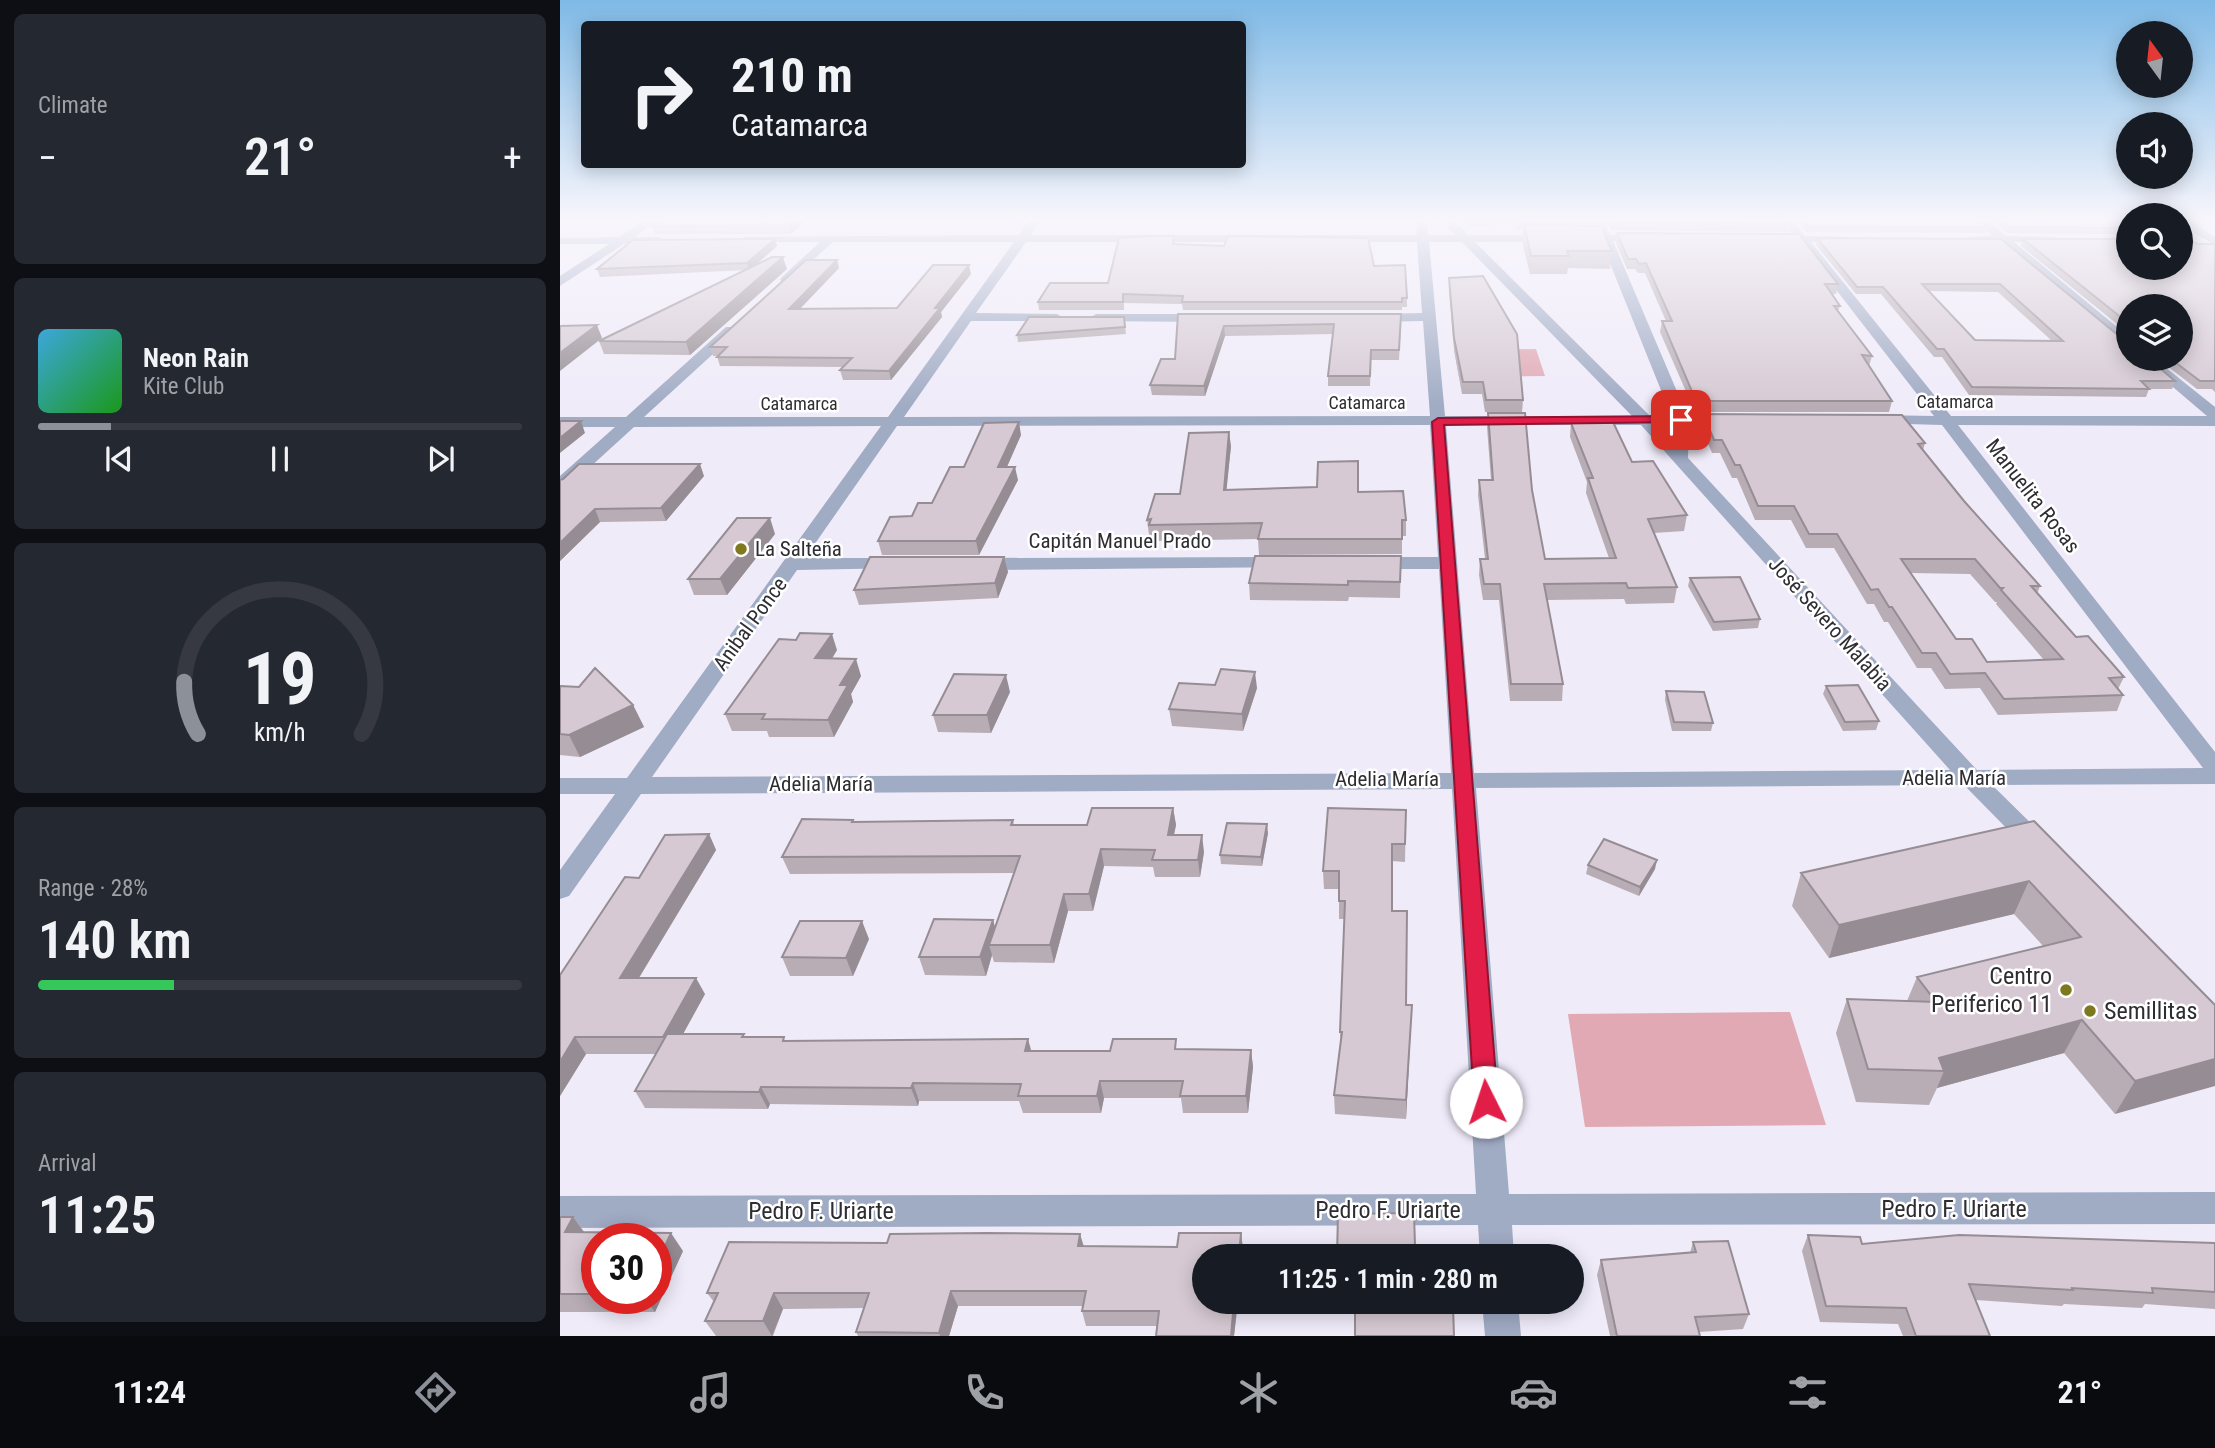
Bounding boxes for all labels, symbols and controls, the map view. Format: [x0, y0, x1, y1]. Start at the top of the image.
north arrow [2116, 21, 2193, 98]
map controls [2116, 21, 2193, 371]
text: 210 m [731, 47, 853, 104]
icon: right [616, 49, 707, 140]
text: Climate [38, 92, 108, 119]
text: Catamarca [731, 106, 868, 144]
button: sound [2116, 112, 2193, 189]
text: 21° [244, 127, 316, 188]
text: − [38, 136, 57, 180]
text: + [503, 136, 522, 180]
button: search [2116, 203, 2193, 280]
button: layers [2116, 294, 2193, 371]
text: Neon Rain [143, 343, 249, 373]
text: Kite Club [143, 373, 224, 400]
pin [1651, 390, 1711, 450]
street label: Catamarca [1916, 391, 1994, 412]
street label: Catamarca [1328, 392, 1406, 413]
street label: Catamarca [760, 393, 838, 414]
icon: arrive [1662, 401, 1700, 439]
street label: Manuelita Rosas [1981, 434, 2085, 558]
icon: previous [100, 440, 138, 478]
icon: pause [261, 440, 299, 478]
icon: next [422, 440, 460, 478]
street label: Capitán Manuel Prado [1029, 529, 1211, 553]
place label: La Salteña [755, 537, 842, 561]
marker: La Salteña [733, 541, 749, 557]
street label: José Severo Malabia [1764, 552, 1896, 696]
street label: Anibal Ponce [708, 573, 792, 675]
text: 19 [243, 636, 317, 722]
text: km/h [254, 718, 306, 747]
street label: Adelia María [1902, 766, 2006, 790]
street label: Adelia María [1335, 767, 1439, 791]
street label: Adelia María [769, 772, 873, 796]
text: Range · 28% [38, 875, 148, 902]
text: 140 km [38, 910, 192, 971]
place label: Centro Periferico 11 [1931, 962, 2052, 1018]
marker: Centro Periferico 11 [2058, 982, 2074, 998]
place label: Semillitas [2104, 997, 2197, 1025]
marker: Semillitas [2082, 1003, 2098, 1019]
position arrow [1449, 1065, 1523, 1139]
text: Arrival [38, 1150, 97, 1177]
text: 11:25 [38, 1185, 156, 1246]
street label: Pedro F. Uriarte [1881, 1195, 2027, 1223]
street label: Pedro F. Uriarte [1315, 1196, 1461, 1224]
street label: Pedro F. Uriarte [748, 1197, 894, 1225]
speed limit sign: 30 [581, 1223, 672, 1314]
text: 11:25 · 1 min · 280 m [1278, 1264, 1498, 1294]
icon: directions [411, 1368, 460, 1417]
icon: music [686, 1368, 735, 1417]
icon: phone [960, 1368, 1009, 1417]
icon: climate [1234, 1368, 1283, 1417]
icon: car [1509, 1368, 1558, 1417]
icon: filters [1783, 1368, 1832, 1417]
text: 11:24 [113, 1373, 186, 1411]
text: 21° [2058, 1373, 2102, 1411]

